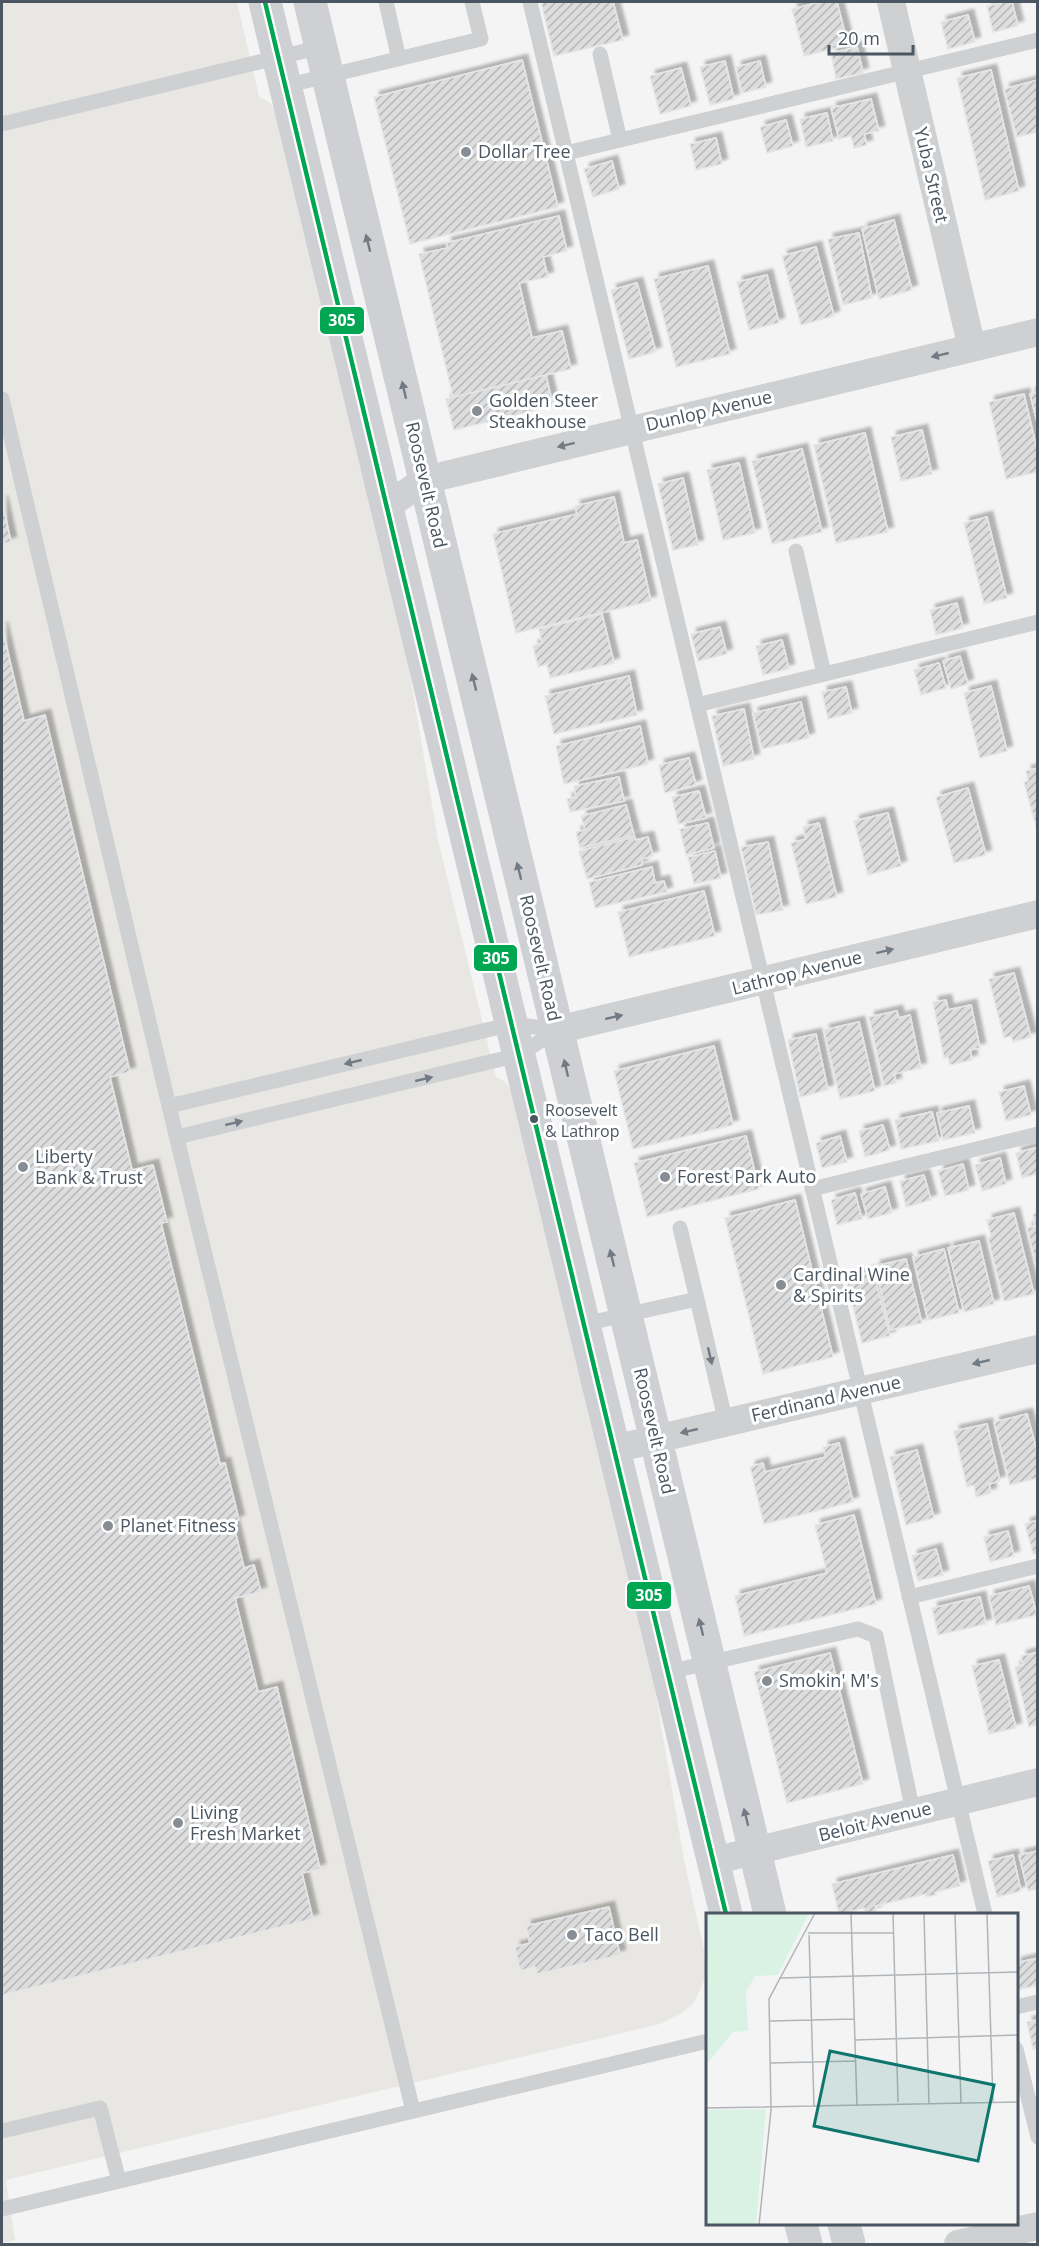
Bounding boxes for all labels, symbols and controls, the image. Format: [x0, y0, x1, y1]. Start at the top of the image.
scale bar [829, 18, 913, 56]
text: 20 m [838, 26, 880, 50]
street label: Yuba Street [909, 125, 955, 225]
place label: Dollar Tree [478, 139, 571, 163]
marker: Dollar Tree [459, 145, 473, 159]
one-way arrow [363, 233, 373, 252]
line badge: 305 [319, 306, 365, 335]
text: 305 [328, 309, 356, 331]
one-way arrow [931, 351, 949, 361]
one-way arrow [398, 381, 408, 399]
street label: Dunlop Avenue [643, 384, 774, 436]
place label: Golden Steer Steakhouse [489, 388, 599, 433]
marker: Golden Steer Steakhouse [470, 404, 484, 418]
street label: Roosevelt Road [401, 419, 453, 550]
one-way arrow [557, 441, 576, 451]
one-way arrow [468, 673, 478, 691]
one-way arrow [514, 862, 524, 881]
street label: Roosevelt Road [515, 892, 567, 1023]
line badge: 305 [473, 944, 518, 972]
street label: Lathrop Avenue [729, 944, 864, 1000]
one-way arrow [876, 946, 895, 956]
text: 305 [482, 947, 510, 969]
one-way arrow [605, 1011, 623, 1021]
one-way arrow [343, 1058, 362, 1068]
one-way arrow [561, 1059, 571, 1078]
one-way arrow [414, 1074, 433, 1084]
place label: Roosevelt & Lathrop [545, 1099, 620, 1142]
marker: Roosevelt & Lathrop [528, 1113, 540, 1125]
one-way arrow [224, 1118, 243, 1128]
place label: Liberty Bank & Trust [35, 1144, 143, 1189]
marker: Liberty Bank & Trust [16, 1160, 30, 1174]
place label: Forest Park Auto [677, 1164, 816, 1188]
marker: Forest Park Auto [658, 1170, 672, 1184]
one-way arrow [607, 1249, 617, 1267]
place label: Cardinal Wine & Spirits [793, 1262, 910, 1307]
marker: Cardinal Wine & Spirits [774, 1278, 788, 1292]
one-way arrow [706, 1347, 716, 1365]
one-way arrow [971, 1358, 990, 1368]
street label: Roosevelt Road [629, 1365, 681, 1496]
street label: Ferdinand Avenue [749, 1369, 903, 1427]
one-way arrow [679, 1427, 698, 1437]
place label: Planet Fitness [120, 1513, 236, 1537]
marker: Planet Fitness [101, 1519, 115, 1533]
line badge: 305 [626, 1581, 672, 1610]
text: 305 [635, 1584, 663, 1606]
one-way arrow [695, 1618, 705, 1636]
place label: Smokin' M's [779, 1668, 879, 1692]
marker: Smokin' M's [760, 1674, 774, 1688]
street label: Beloit Avenue [816, 1795, 934, 1847]
place label: Living Fresh Market [190, 1800, 301, 1845]
one-way arrow [741, 1808, 751, 1826]
marker: Living Fresh Market [171, 1816, 185, 1830]
inset map [706, 1913, 1018, 2225]
place label: Taco Bell [584, 1922, 659, 1946]
marker: Taco Bell [565, 1928, 579, 1942]

